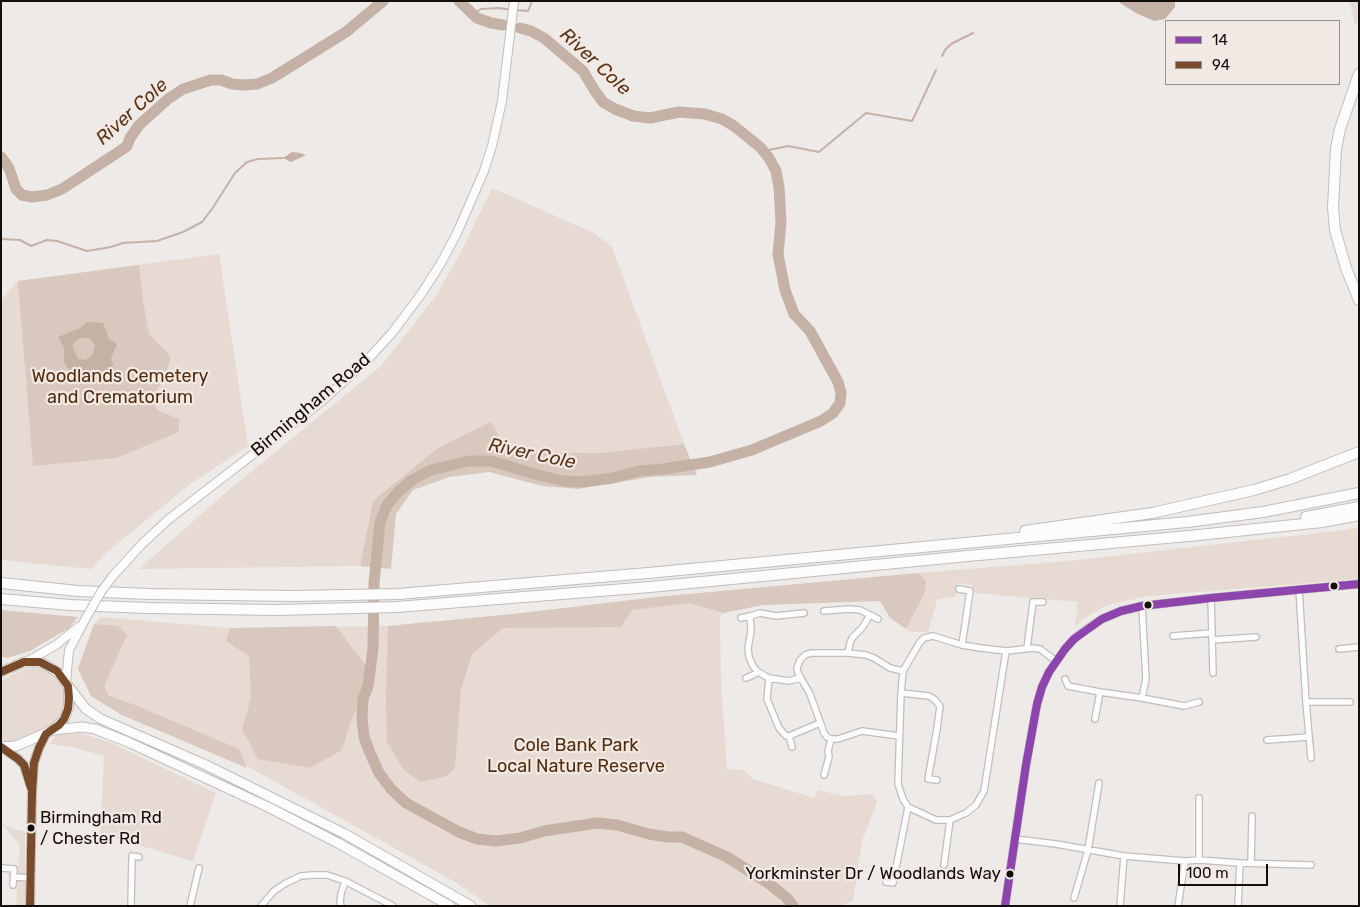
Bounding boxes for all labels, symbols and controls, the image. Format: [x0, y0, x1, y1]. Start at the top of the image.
legend [1165, 20, 1340, 85]
water label: River Cole [555, 23, 635, 101]
text: 14 [1212, 31, 1228, 49]
text: 94 [1212, 56, 1230, 74]
water label: River Cole [91, 74, 173, 150]
street label: Birmingham Road [247, 349, 375, 461]
park label: Woodlands Cemetery and Crematorium [32, 366, 208, 408]
water label: River Cole [486, 434, 578, 474]
unlabelled marker [1329, 581, 1339, 591]
unlabelled marker [1143, 600, 1153, 610]
park label: Cole Bank Park Local Nature Reserve [487, 735, 665, 778]
place label: Birmingham Rd / Chester Rd [40, 808, 162, 848]
marker: Birmingham Rd / Chester Rd [26, 823, 36, 833]
scale bar [1180, 854, 1270, 886]
place label: Yorkminster Dr / Woodlands Way [745, 864, 1001, 884]
text: 100 m [1186, 864, 1228, 882]
marker: Yorkminster Dr / Woodlands Way [1005, 869, 1015, 879]

